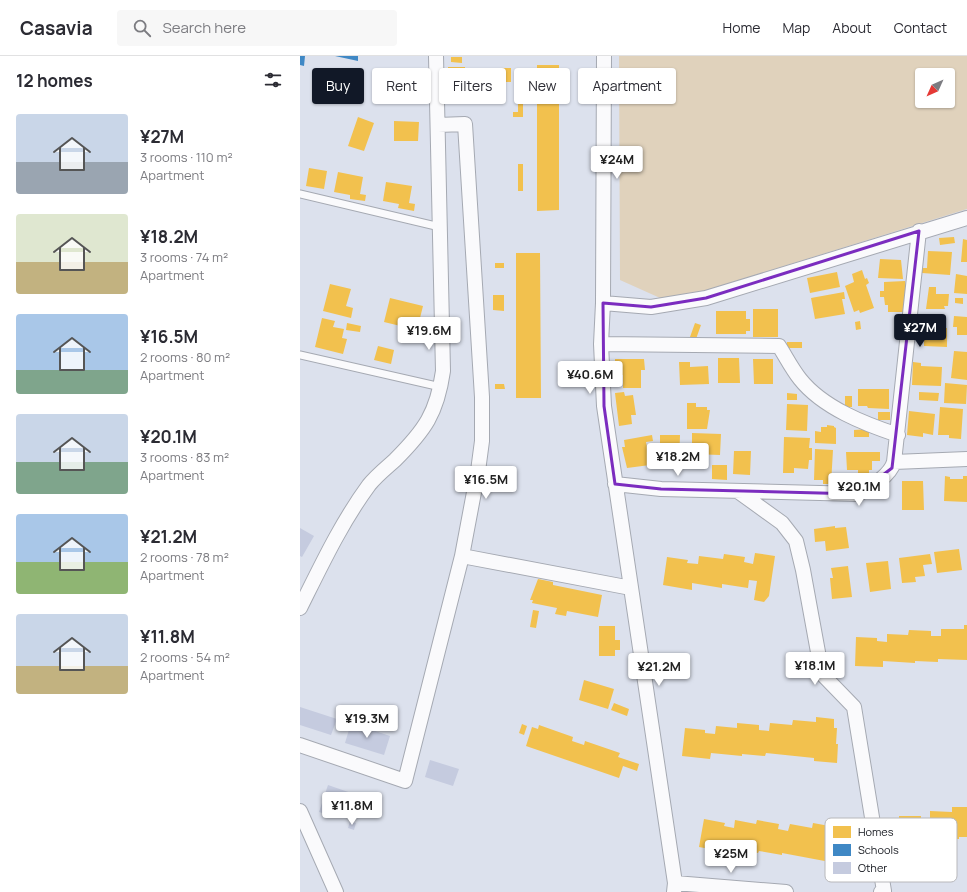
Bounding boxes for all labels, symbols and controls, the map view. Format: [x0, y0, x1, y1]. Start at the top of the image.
search box [117, 10, 397, 46]
text: Casavia [20, 15, 93, 41]
icon: search [131, 17, 153, 39]
text: Search here [163, 17, 246, 38]
text: Home [723, 18, 760, 37]
text: Map [782, 18, 810, 37]
text: About [832, 18, 872, 37]
text: Contact [894, 18, 947, 37]
chip: Buy [312, 68, 364, 104]
chip: Rent [372, 68, 431, 104]
chip: Filters [439, 68, 506, 104]
chip: New [514, 68, 570, 104]
chip: Apartment [578, 68, 676, 104]
north arrow [915, 68, 955, 108]
map controls [915, 68, 955, 108]
text: 12 homes [16, 69, 93, 92]
icon: filters [262, 69, 284, 91]
text: ¥27M [140, 125, 184, 148]
icon: home [48, 130, 96, 178]
pin: ¥24M [593, 146, 641, 180]
text: 3 rooms · 110 m² [140, 148, 233, 166]
text: ¥24M [600, 150, 634, 168]
text: Apartment [140, 166, 204, 184]
text: ¥18.2M [140, 225, 198, 248]
icon: home [48, 230, 96, 278]
text: 3 rooms · 74 m² [140, 248, 228, 266]
text: Apartment [140, 266, 204, 284]
pin: ¥27M [896, 314, 944, 348]
pin: ¥19.6M [396, 317, 462, 351]
text: ¥27M [903, 318, 937, 336]
text: ¥19.6M [407, 321, 451, 339]
text: ¥16.5M [140, 325, 198, 348]
icon: home [48, 330, 96, 378]
text: 2 rooms · 80 m² [140, 348, 230, 366]
pin: ¥40.6M [557, 361, 623, 395]
text: ¥40.6M [567, 365, 613, 383]
text: Apartment [140, 366, 204, 384]
text: ¥20.1M [140, 425, 197, 448]
icon: home [48, 430, 96, 478]
pin: ¥18.2M [645, 443, 711, 477]
text: ¥18.2M [656, 447, 700, 465]
text: 3 rooms · 83 m² [140, 448, 229, 466]
text: Apartment [140, 466, 204, 484]
pin: ¥16.5M [453, 466, 519, 500]
text: ¥16.5M [464, 470, 508, 488]
pin: ¥20.1M [826, 473, 892, 507]
text: ¥20.1M [837, 477, 881, 495]
text: ¥21.2M [140, 525, 197, 548]
icon: home [48, 530, 96, 578]
text: 2 rooms · 78 m² [140, 548, 229, 566]
text: Apartment [140, 566, 204, 584]
text: ¥11.8M [140, 625, 195, 648]
icon: home [48, 630, 96, 678]
text: 2 rooms · 54 m² [140, 648, 230, 666]
pin: ¥18.1M [782, 652, 848, 686]
pin: ¥21.2M [626, 653, 692, 687]
text: ¥18.1M [795, 656, 835, 674]
text: ¥21.2M [637, 657, 681, 675]
text: Apartment [140, 666, 204, 684]
pin: ¥19.3M [334, 705, 400, 739]
text: ¥19.3M [345, 709, 389, 727]
pin: ¥11.8M [319, 792, 385, 826]
text: ¥11.8M [331, 796, 373, 814]
legend [825, 818, 957, 882]
text: Homes [858, 824, 894, 839]
pin: ¥25M [707, 840, 755, 874]
text: Schools [858, 842, 899, 857]
text: ¥25M [714, 844, 748, 862]
text: Other [858, 860, 887, 875]

